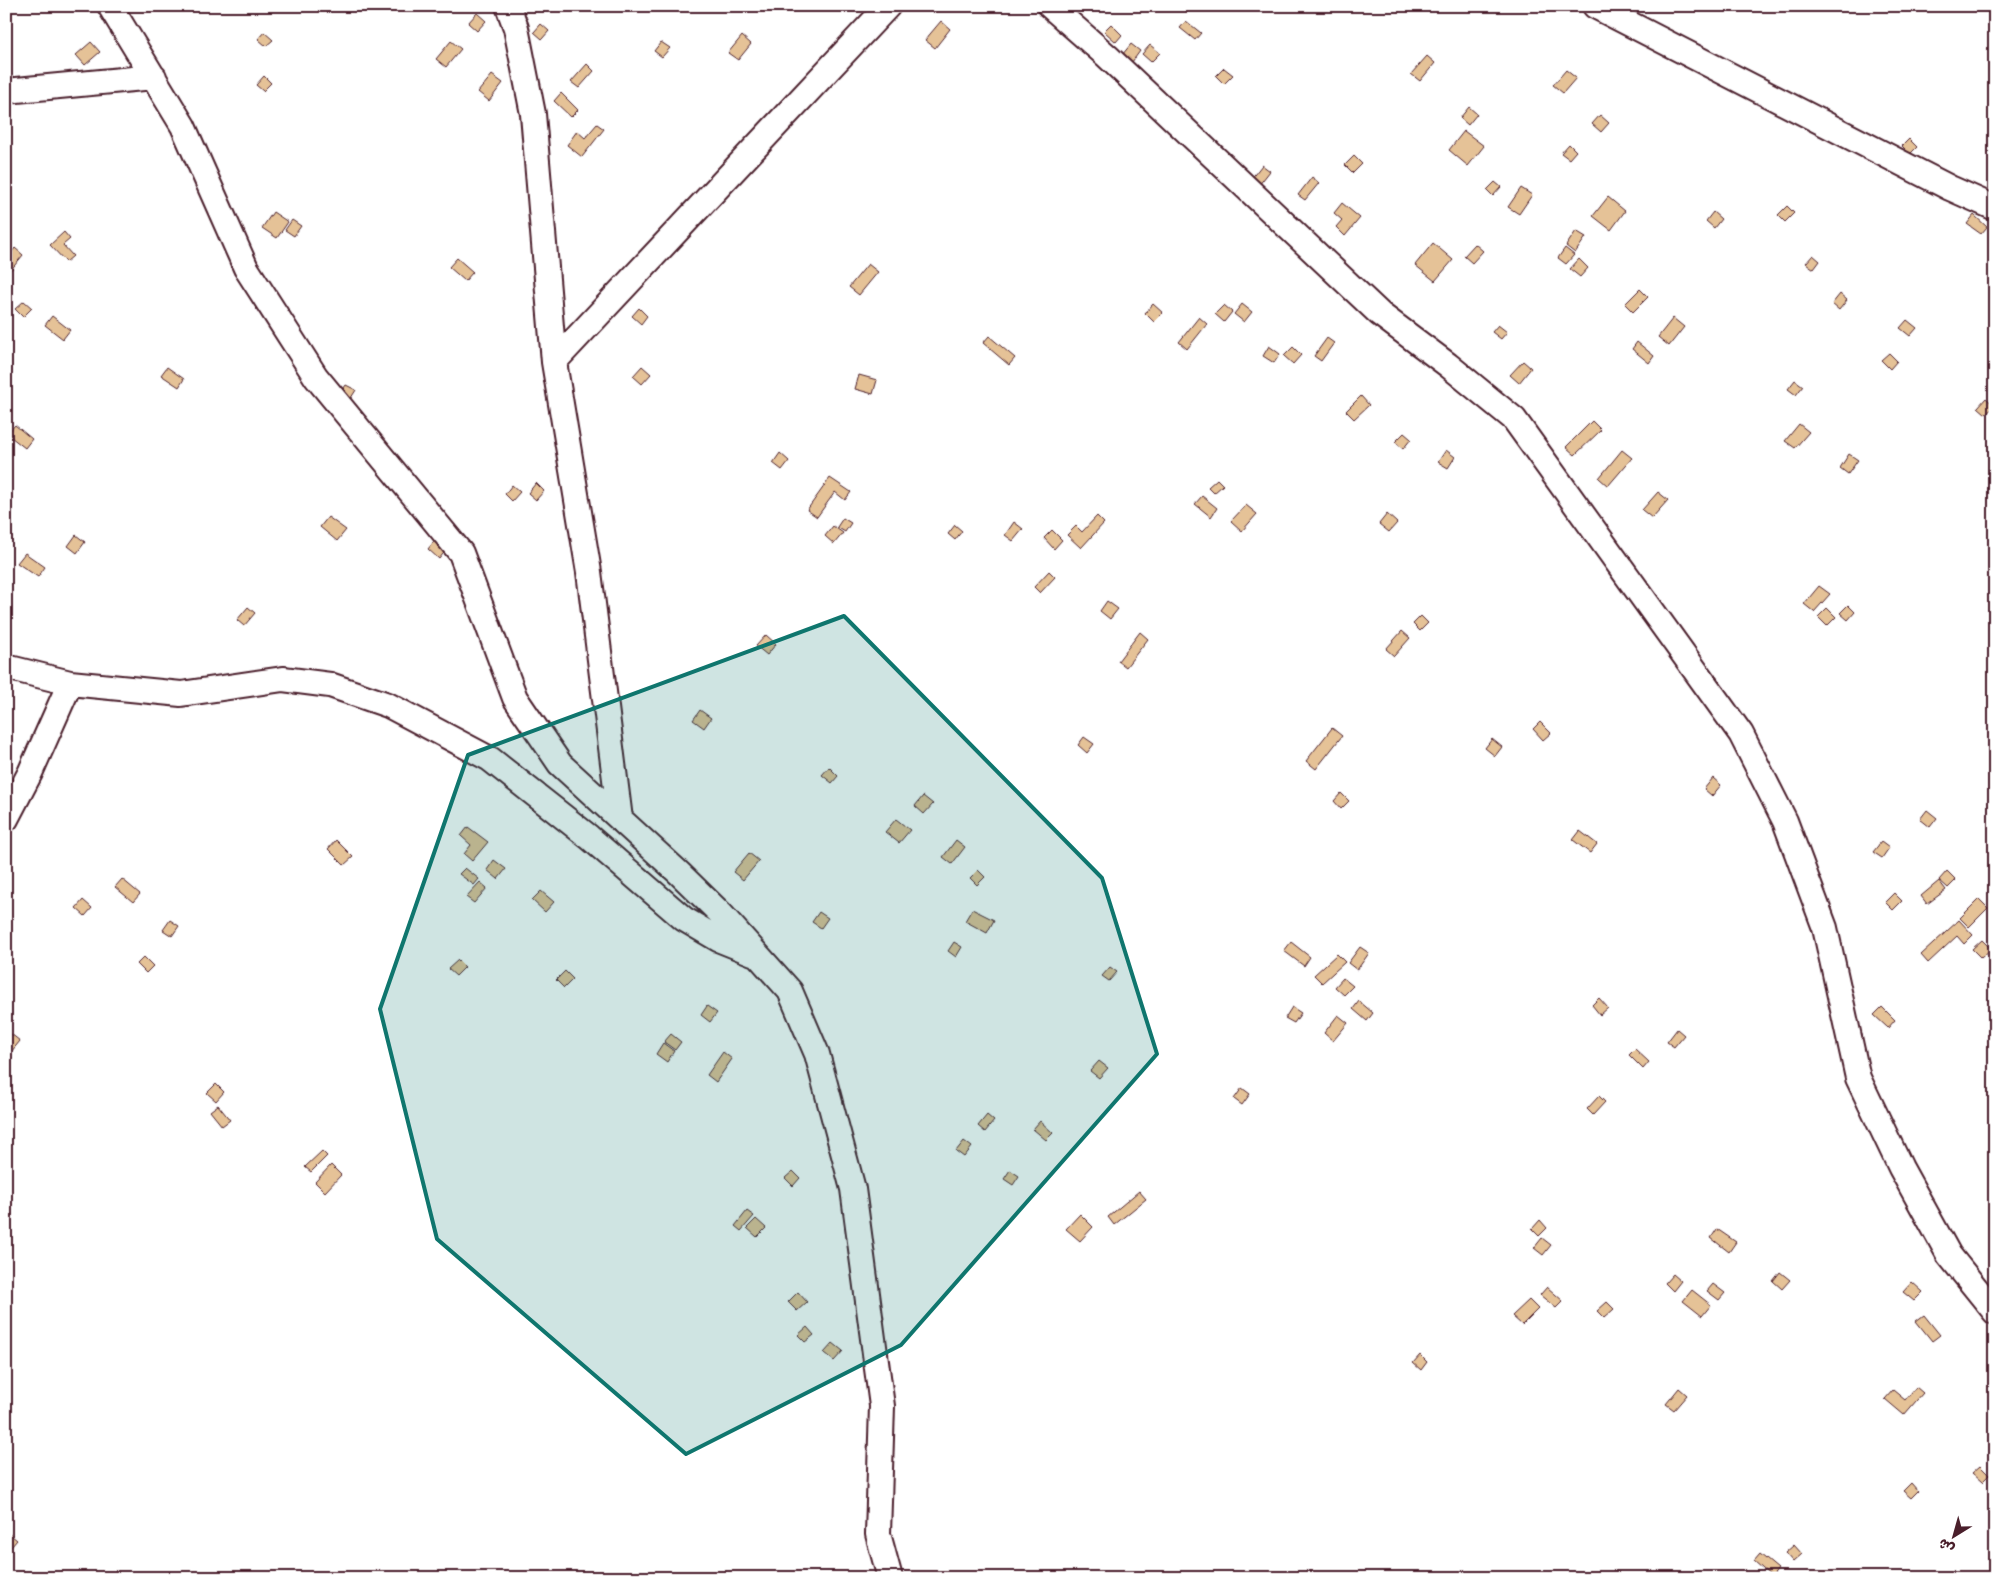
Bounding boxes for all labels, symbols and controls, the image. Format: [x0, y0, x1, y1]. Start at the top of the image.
north arrow [1928, 1512, 1978, 1562]
text: ش [1935, 1533, 1959, 1558]

